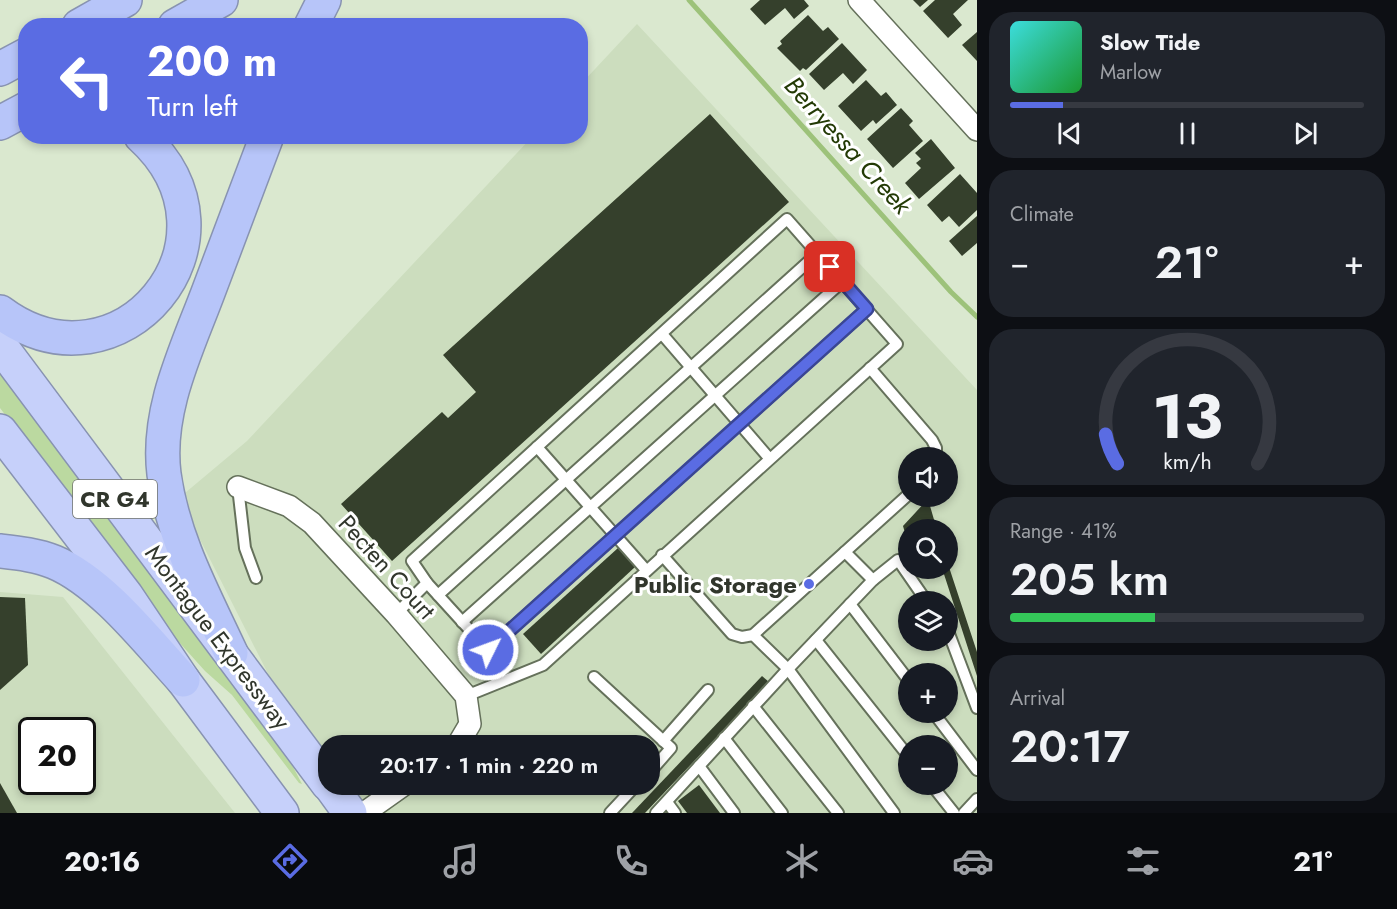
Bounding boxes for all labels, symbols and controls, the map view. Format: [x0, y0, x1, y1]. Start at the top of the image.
text: Slow Tide [1100, 26, 1200, 58]
text: 200 m [147, 31, 277, 92]
icon: left [48, 42, 126, 120]
text: Marlow [1100, 58, 1162, 87]
water label: Berryessa Creek [776, 68, 922, 224]
text: Turn left [147, 87, 237, 126]
icon: previous [1053, 117, 1086, 150]
icon: pause [1171, 117, 1204, 150]
icon: next [1289, 117, 1322, 150]
text: Climate [1010, 200, 1074, 229]
text: 21° [1155, 230, 1218, 295]
text: − [1010, 239, 1029, 286]
text: + [1344, 239, 1364, 286]
pin [804, 241, 855, 292]
icon: arrive [813, 250, 846, 283]
text: 13 [1152, 371, 1222, 461]
text: km/h [1163, 446, 1211, 477]
map controls [898, 447, 958, 795]
button: sound [898, 447, 958, 507]
road number: CR G4 [73, 480, 157, 518]
street label: Pecten Court [330, 507, 444, 627]
text: Range · 41% [1010, 517, 1117, 546]
button: search [898, 519, 958, 579]
street label: Montague Expressway [137, 537, 299, 737]
text: 205 km [1010, 547, 1169, 612]
place label: Public Storage [634, 567, 797, 602]
marker: Public Storage [802, 577, 816, 591]
button: layers [898, 591, 958, 651]
position arrow [456, 618, 520, 682]
button: + [898, 663, 958, 723]
text: Arrival [1010, 684, 1065, 713]
text: 20:17 [1010, 714, 1130, 779]
speed limit sign: 20 [18, 717, 96, 795]
button: − [898, 735, 958, 795]
text: 20:17 · 1 min · 220 m [380, 749, 598, 781]
icon: directions [269, 840, 311, 882]
icon: music [440, 840, 482, 882]
icon: phone [610, 840, 652, 882]
icon: climate [781, 840, 823, 882]
icon: car [952, 840, 994, 882]
icon: filters [1122, 840, 1164, 882]
text: 20:16 [64, 842, 140, 881]
text: 21° [1293, 842, 1333, 881]

